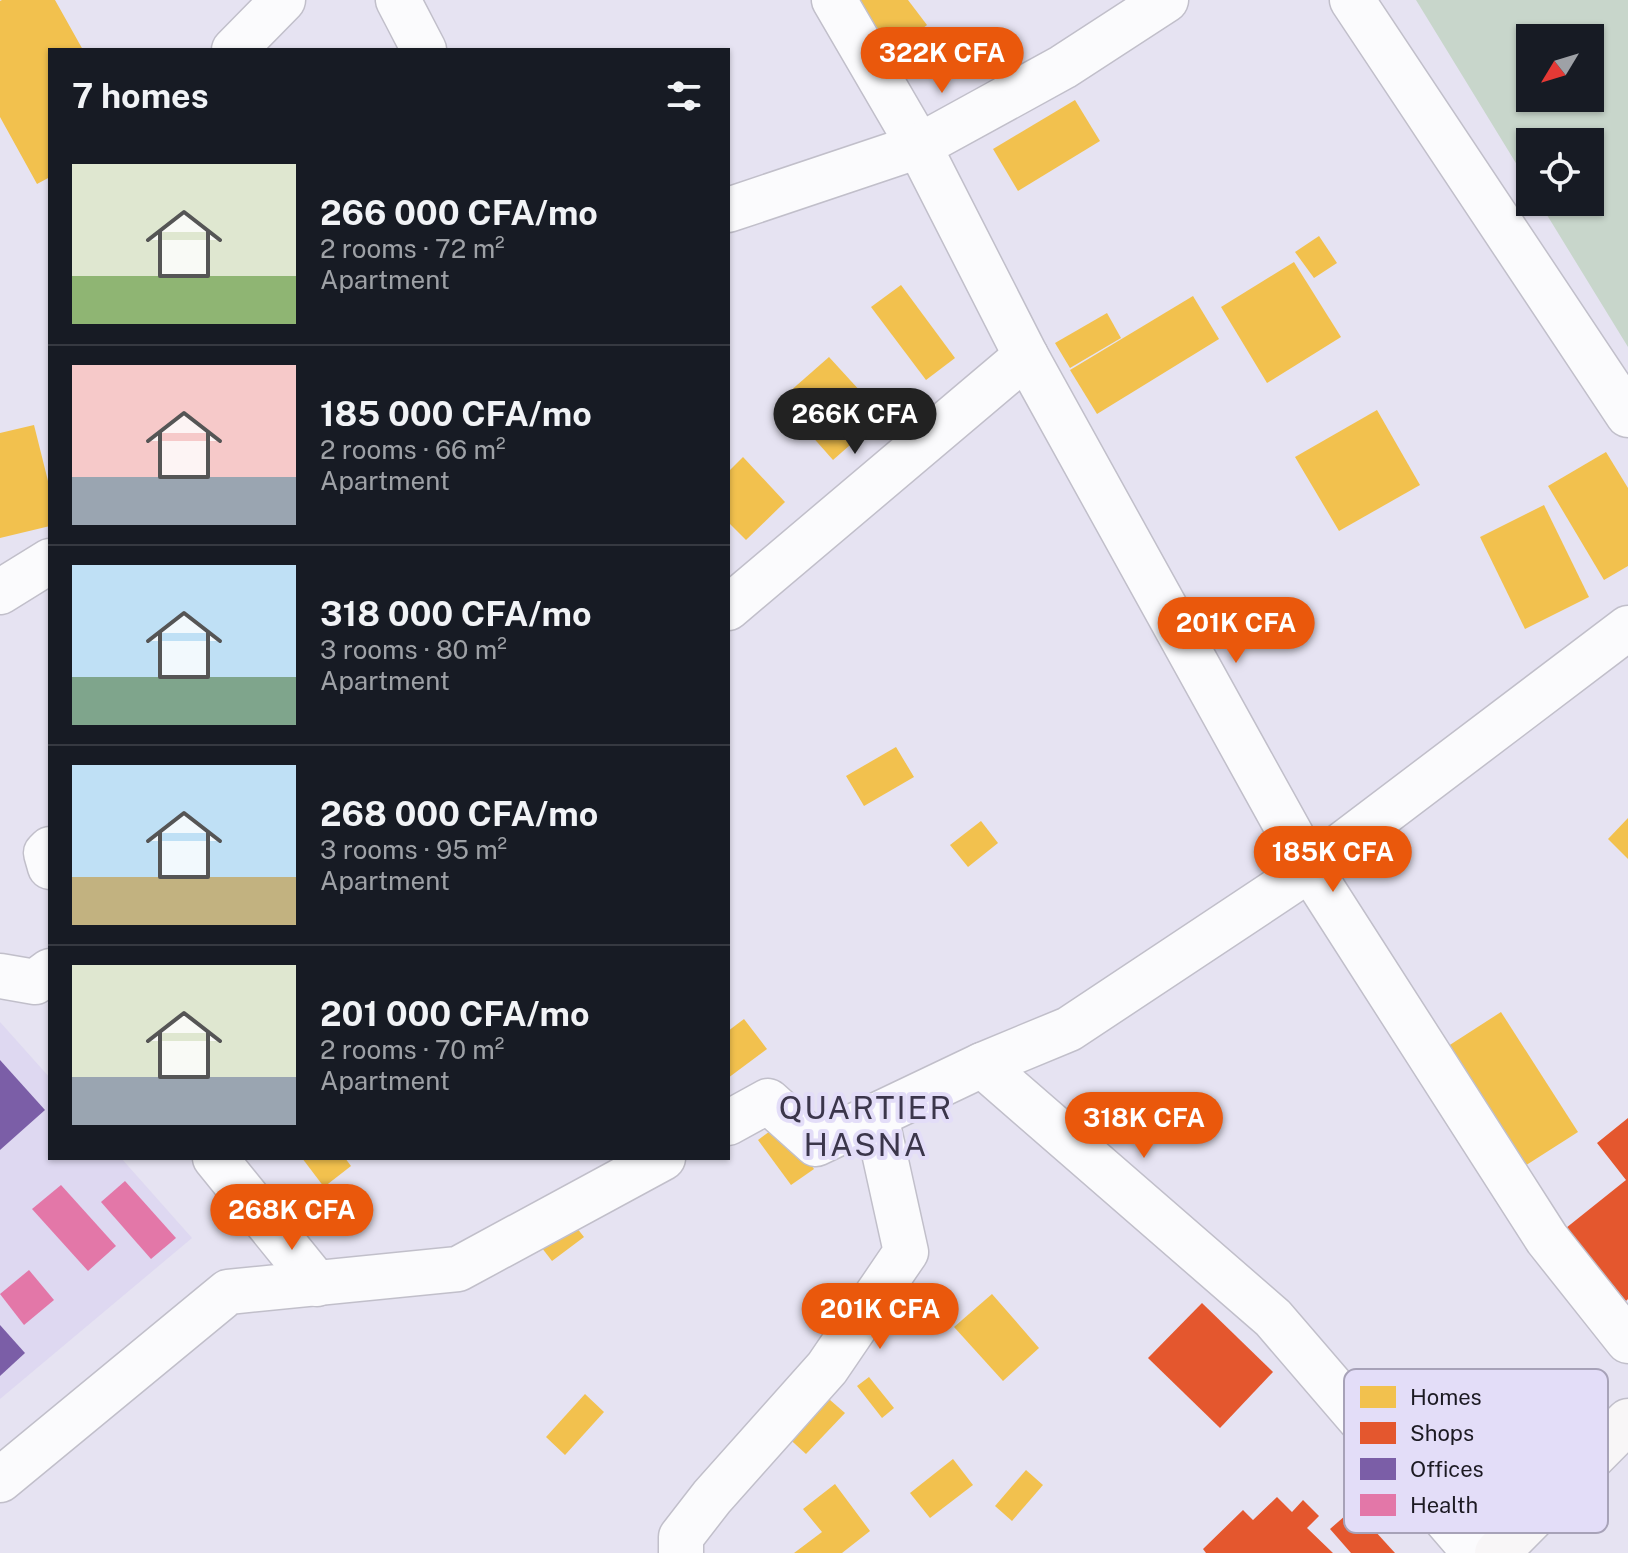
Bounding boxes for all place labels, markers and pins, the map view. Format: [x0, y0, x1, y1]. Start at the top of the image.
pin: 322K CFA [859, 27, 1025, 95]
pin: 266K CFA [772, 388, 938, 456]
pin: 201K CFA [1153, 597, 1319, 665]
pin: 185K CFA [1250, 826, 1416, 894]
pin: 318K CFA [1061, 1092, 1227, 1160]
pin: 268K CFA [209, 1184, 375, 1252]
pin: 201K CFA [797, 1283, 963, 1351]

